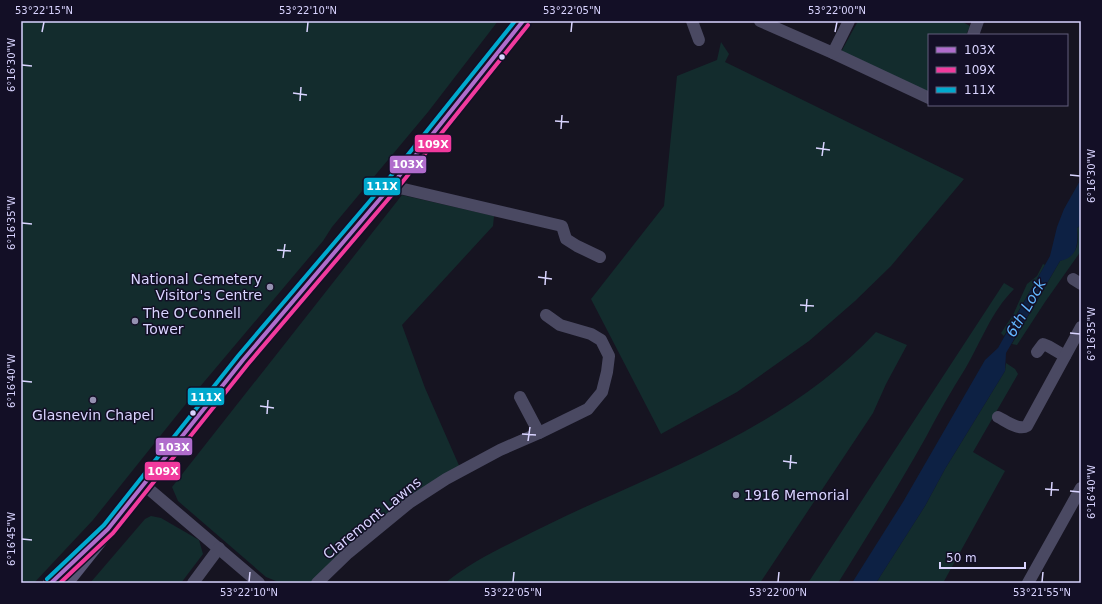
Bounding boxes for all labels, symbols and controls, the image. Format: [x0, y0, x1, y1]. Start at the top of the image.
text: 53°22'15"N [15, 5, 73, 16]
text: 53°22'10"N [279, 5, 337, 16]
text: 53°22'05"N [543, 5, 601, 16]
text: 53°22'00"N [808, 5, 866, 16]
legend [928, 34, 1068, 106]
text: 6°16'30"W [6, 38, 17, 92]
text: 103X [964, 43, 995, 57]
unlabelled marker [497, 52, 507, 62]
text: 109X [964, 63, 995, 77]
text: 111X [964, 83, 995, 97]
line badge: 109X [414, 134, 452, 153]
text: 109X [417, 138, 449, 151]
text: 6°16'30"W [1086, 149, 1097, 203]
line badge: 103X [389, 155, 427, 174]
text: 103X [392, 158, 424, 171]
line badge: 111X [363, 177, 401, 196]
text: 111X [366, 180, 398, 193]
text: 6°16'35"W [6, 196, 17, 250]
place label: National Cemetery Visitor's Centre [130, 271, 262, 303]
water label: 6th Lock [1002, 275, 1050, 340]
marker: National Cemetery Visitor's Centre [265, 282, 275, 292]
place label: The O'Connell Tower [142, 305, 241, 337]
text: 6°16'35"W [1086, 307, 1097, 361]
marker: The O'Connell Tower [130, 316, 140, 326]
text: 6°16'40"W [6, 354, 17, 408]
line badge: 111X [187, 387, 225, 406]
text: 111X [190, 391, 222, 404]
marker: Glasnevin Chapel [88, 395, 98, 405]
place label: Glasnevin Chapel [32, 407, 154, 423]
unlabelled marker [188, 408, 198, 418]
line badge: 103X [155, 437, 193, 456]
text: 103X [158, 441, 190, 454]
line badge: 109X [144, 461, 181, 481]
text: 109X [147, 465, 179, 478]
text: 6°16'40"W [1086, 465, 1097, 519]
street label: Claremont Lawns [320, 474, 424, 562]
place label: 1916 Memorial [744, 487, 849, 503]
marker: 1916 Memorial [731, 490, 741, 500]
text: 6°16'45"W [6, 512, 17, 566]
scale bar [940, 544, 1025, 570]
text: 50 m [946, 551, 977, 565]
text: 53°22'10"N [220, 587, 278, 598]
text: 53°22'05"N [484, 587, 542, 598]
text: 53°22'00"N [749, 587, 807, 598]
text: 53°21'55"N [1013, 587, 1071, 598]

